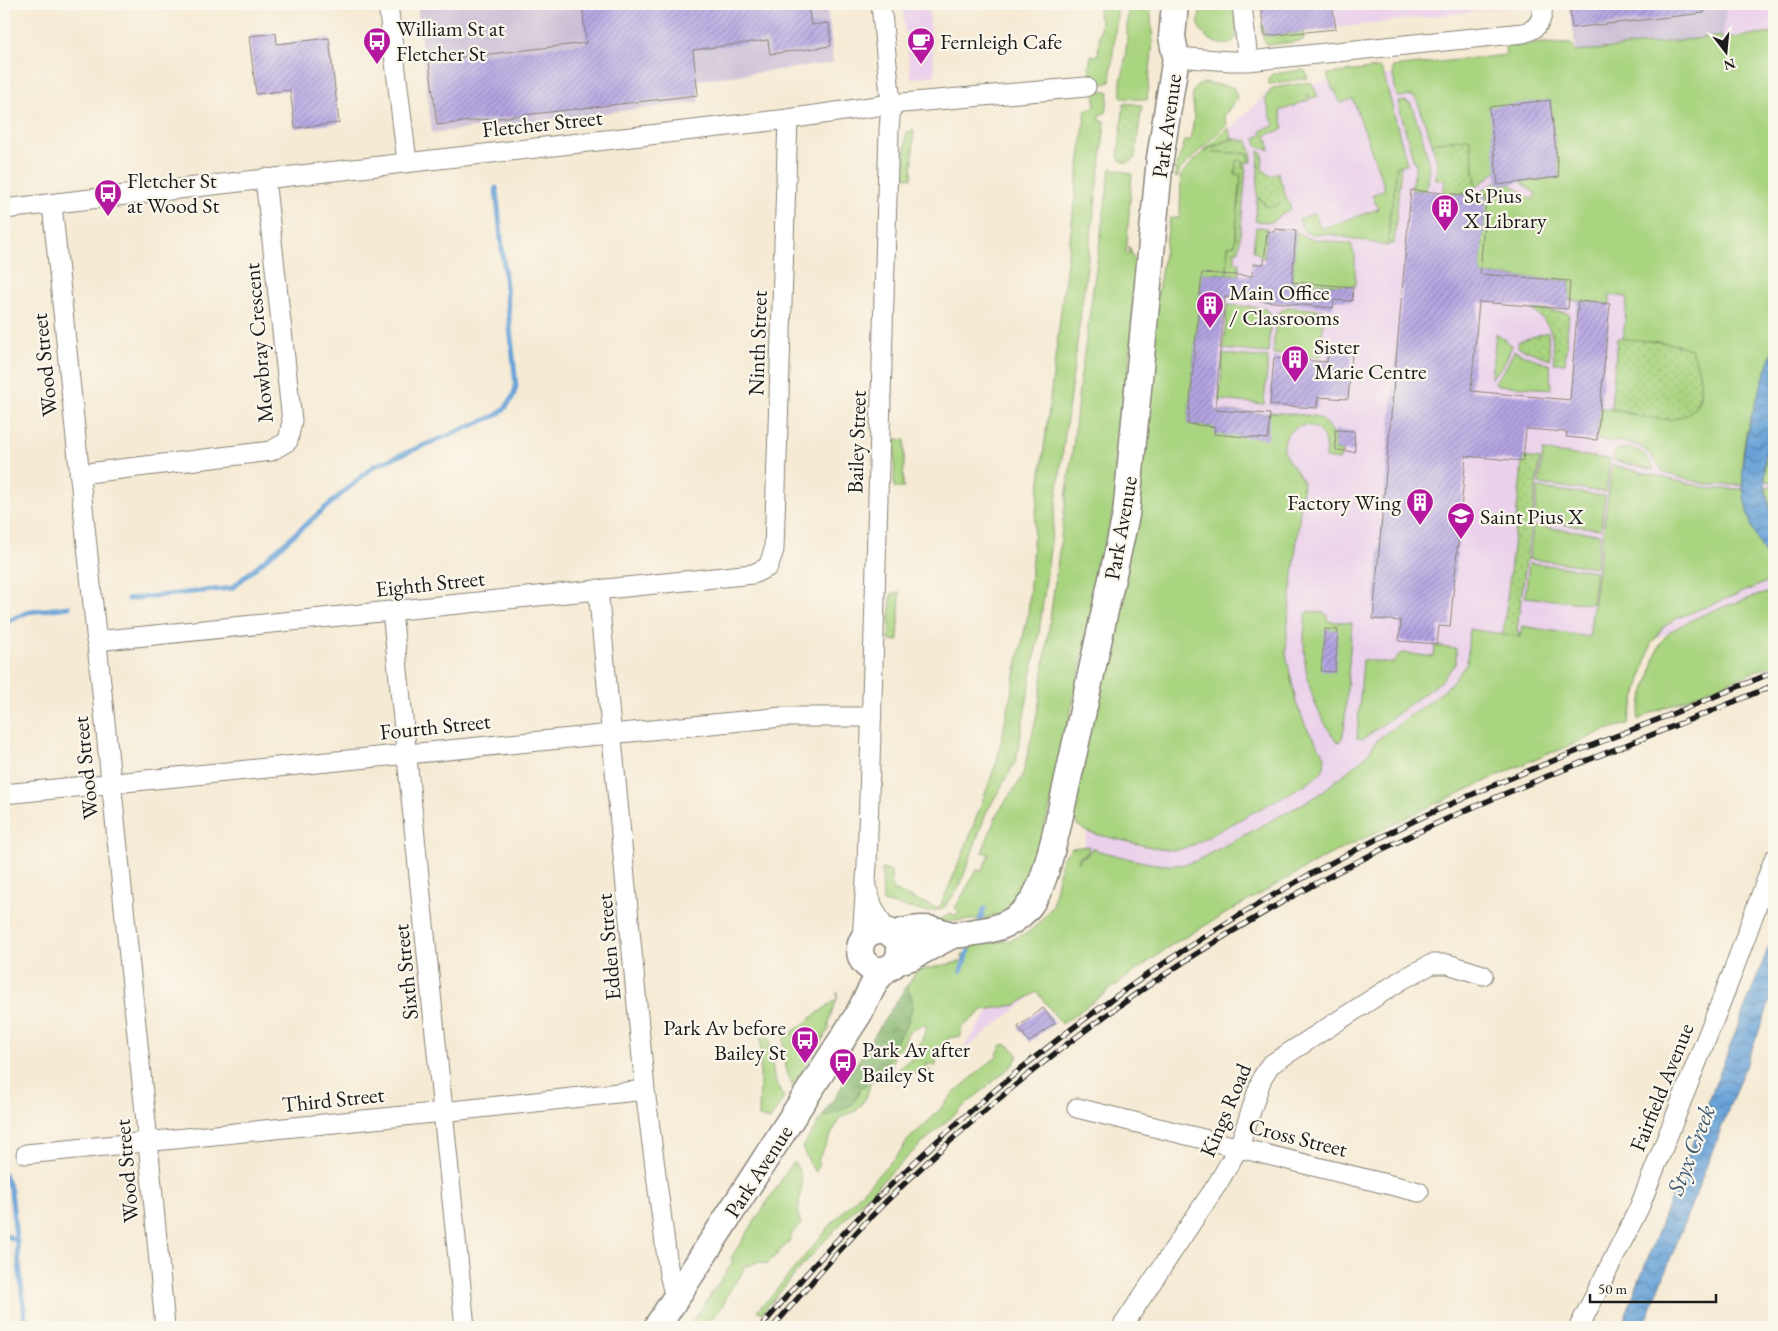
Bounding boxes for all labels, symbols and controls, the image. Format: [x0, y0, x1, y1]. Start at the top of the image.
place label: William St at Fletcher St [396, 14, 505, 68]
bus stop icon: William St at Fletcher St [362, 26, 392, 65]
cafe icon: Fernleigh Cafe [906, 26, 936, 65]
place label: Fernleigh Cafe [940, 27, 1063, 56]
north arrow [1700, 28, 1750, 78]
text: N [1721, 54, 1738, 75]
street label: Park Avenue [1145, 72, 1188, 180]
street label: Fletcher Street [480, 103, 604, 144]
place label: Fletcher St at Wood St [127, 166, 220, 220]
bus stop icon: Fletcher St at Wood St [93, 178, 123, 217]
place label: St Pius X Library [1463, 181, 1547, 235]
building icon: St Pius X Library [1430, 193, 1460, 232]
street label: Mowbray Crescent [237, 262, 280, 424]
place label: Main Office / Classrooms [1229, 278, 1339, 332]
street label: Ninth Street [741, 290, 774, 396]
building icon: Main Office / Classrooms [1195, 290, 1225, 329]
street label: Wood Street [25, 312, 64, 418]
place label: Sister Marie Centre [1314, 332, 1427, 386]
building icon: Sister Marie Centre [1280, 344, 1310, 383]
street label: Bailey Street [840, 390, 873, 494]
street label: Park Avenue [1097, 473, 1144, 582]
building icon: Factory Wing [1405, 487, 1435, 526]
place label: Factory Wing [1287, 488, 1401, 517]
school or university icon: Saint Pius X [1446, 501, 1476, 540]
place label: Saint Pius X [1480, 502, 1584, 531]
street label: Eighth Street [374, 563, 486, 604]
street label: Fourth Street [378, 706, 492, 747]
street label: Wood Street [66, 715, 105, 821]
street label: Edden Street [589, 892, 628, 1002]
street label: Sixth Street [386, 923, 425, 1021]
place label: Park Av before Bailey St [663, 1013, 786, 1067]
street label: Fairfield Avenue [1623, 1018, 1701, 1156]
bus stop icon: Park Av before Bailey St [790, 1025, 820, 1064]
place label: Park Av after Bailey St [862, 1035, 971, 1089]
bus stop icon: Park Av after Bailey St [828, 1047, 858, 1086]
street label: Kings Road [1193, 1058, 1259, 1161]
street label: Third Street [280, 1080, 386, 1119]
water label: Styx Creek [1659, 1100, 1722, 1200]
street label: Cross Street [1245, 1111, 1350, 1164]
street label: Wood Street [108, 1118, 145, 1224]
street label: Park Avenue [718, 1119, 799, 1223]
scale bar [1590, 1271, 1717, 1303]
text: 50 m [1598, 1279, 1627, 1298]

